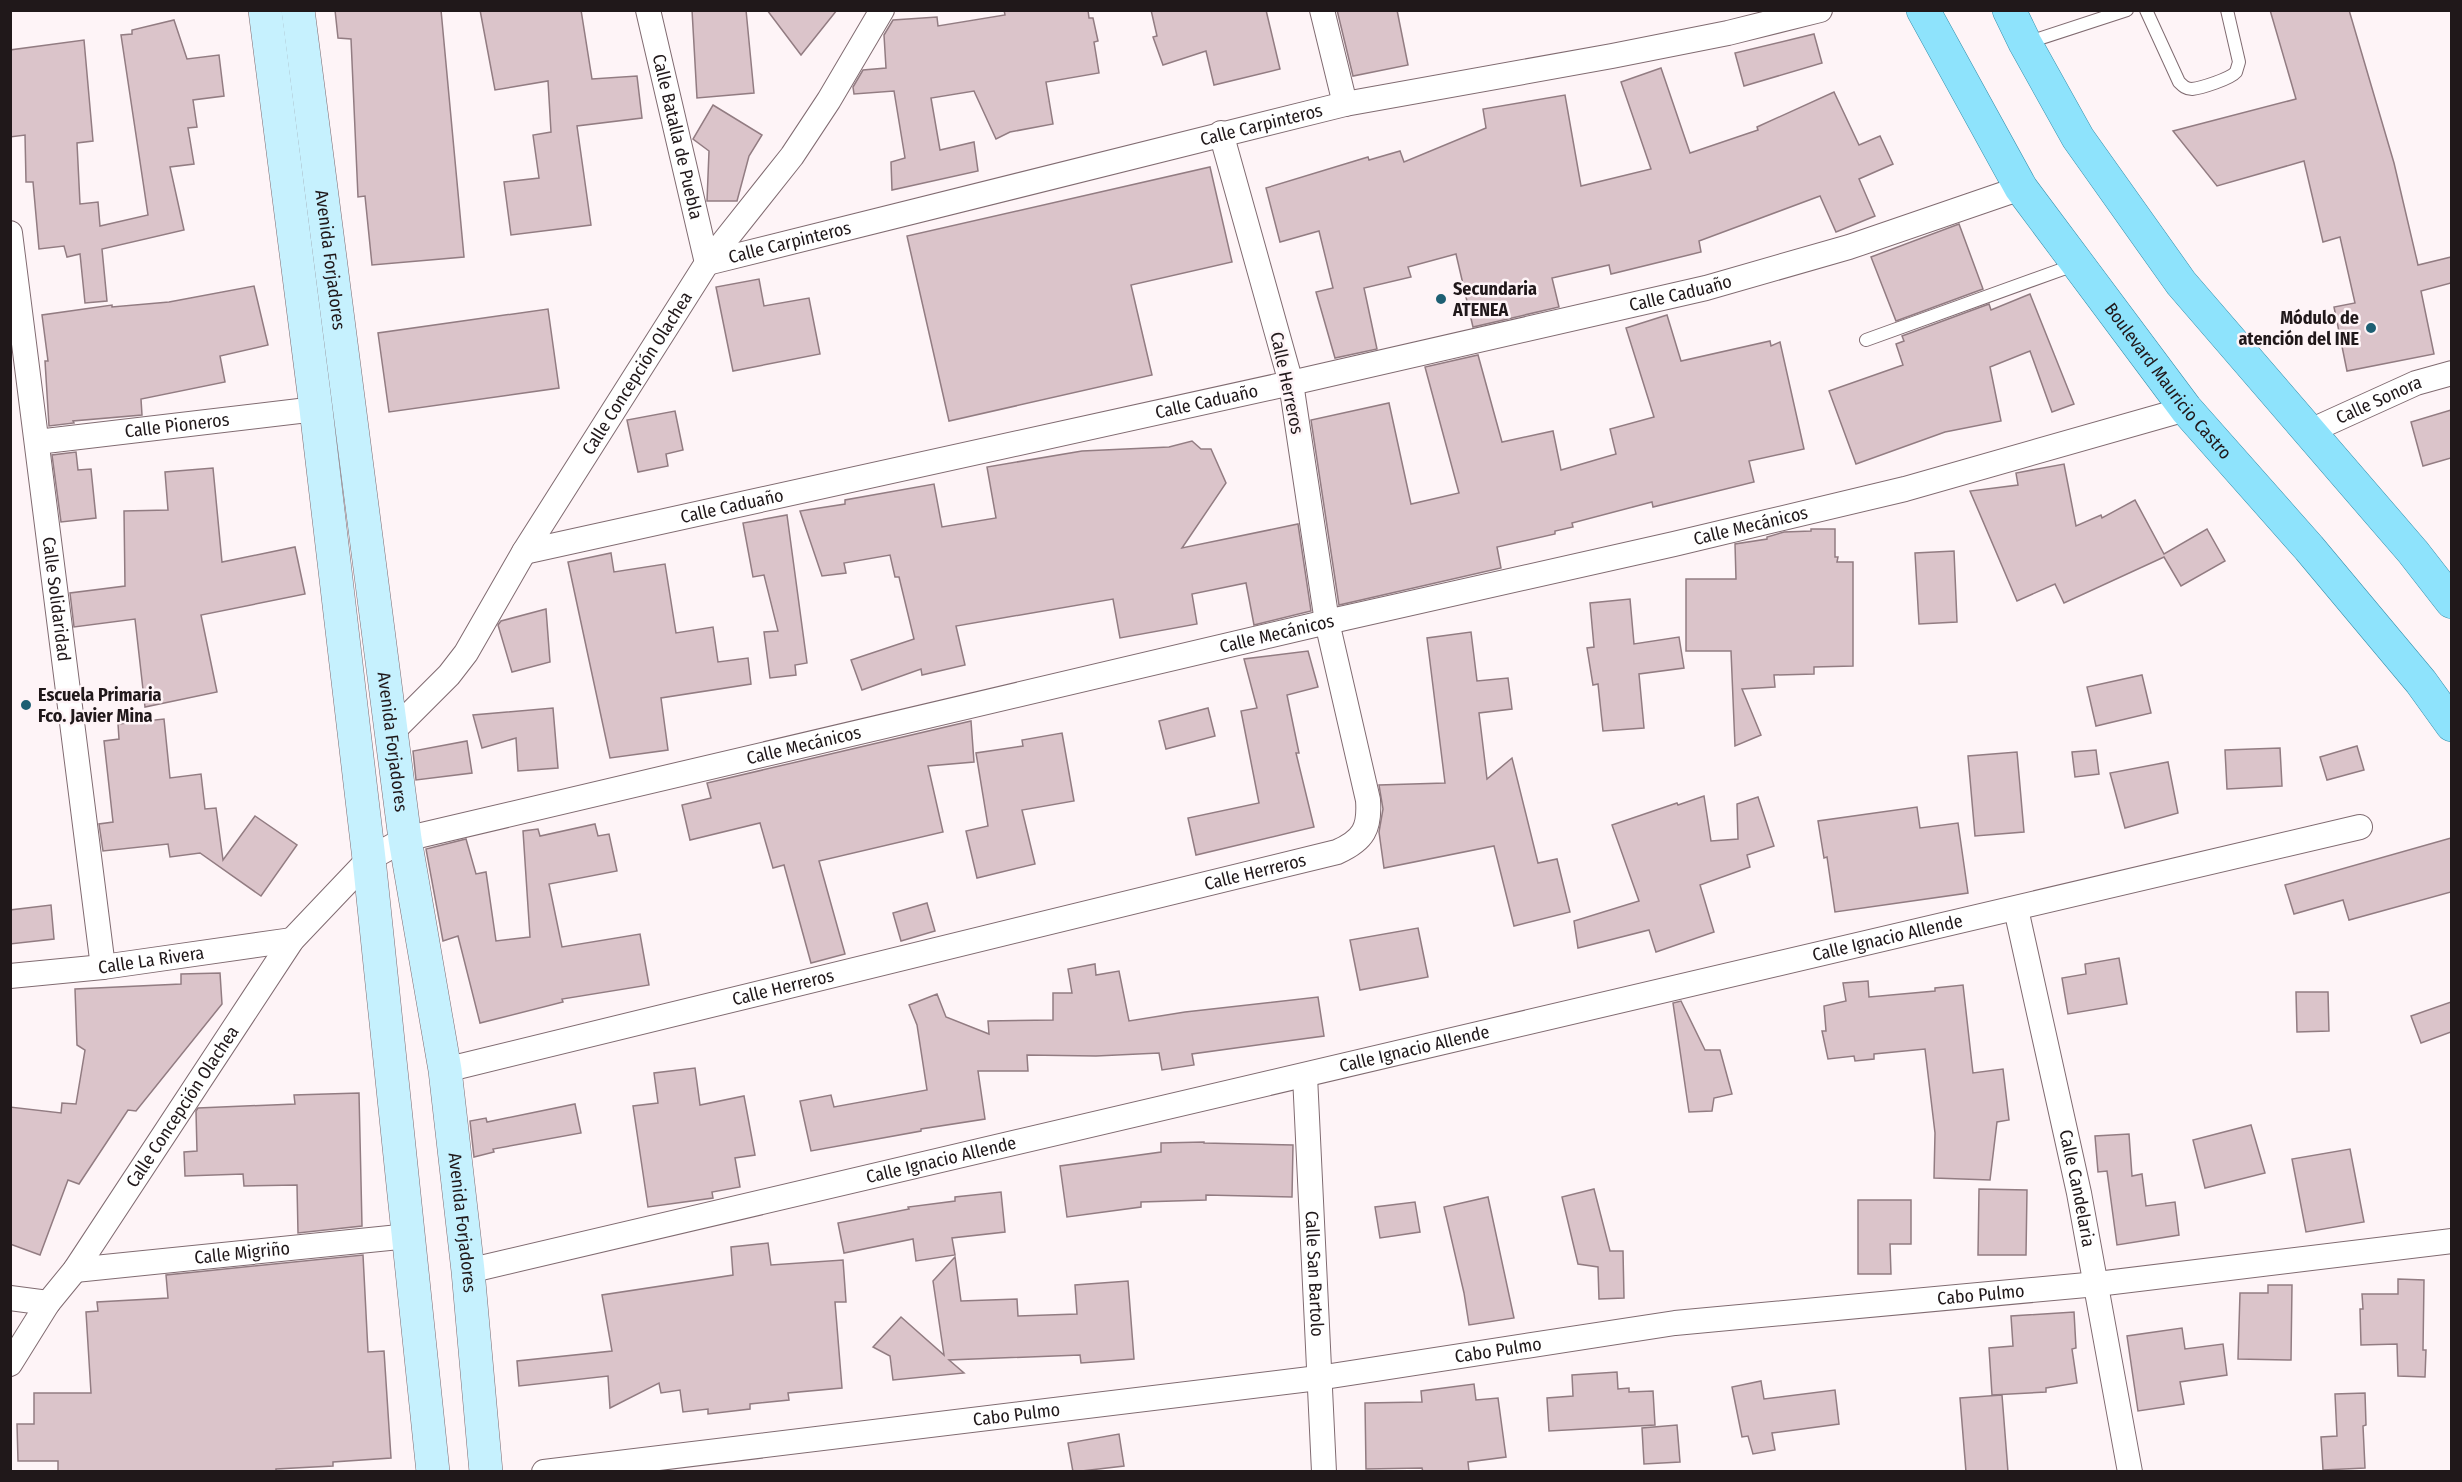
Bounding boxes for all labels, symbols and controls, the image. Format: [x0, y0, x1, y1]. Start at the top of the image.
street label: Calle Batalla de Puebla [648, 52, 707, 222]
street label: Calle Carpinteros [1198, 99, 1325, 151]
street label: Avenida Forjadores [310, 189, 350, 331]
street label: Calle Carpinteros [726, 216, 853, 268]
street label: Calle Caduaño [1627, 270, 1734, 316]
place label: Secundaria ATENEA [1452, 278, 1537, 321]
street label: Calle Concepción Olachea [577, 287, 697, 459]
marker: Secundaria ATENEA [1434, 292, 1448, 306]
street label: Boulevard Mauricio Castro [2100, 299, 2236, 464]
place label: Módulo de atención del INE [2238, 307, 2359, 350]
marker: Módulo de atención del INE [2364, 321, 2378, 335]
street label: Calle Herreros [1265, 330, 1309, 436]
street label: Calle Sonora [2333, 371, 2424, 429]
street label: Calle Caduaño [1153, 380, 1260, 424]
street label: Calle Pioneros [124, 408, 231, 443]
street label: Calle Caduaño [678, 484, 786, 528]
street label: Calle Mecánicos [1691, 501, 1810, 550]
street label: Calle Solidaridad [38, 536, 75, 663]
street label: Calle Mecánicos [1217, 610, 1336, 658]
street label: Avenida Forjadores [373, 671, 412, 813]
place label: Escuela Primaria Fco. Javier Mina [38, 684, 162, 727]
marker: Escuela Primaria Fco. Javier Mina [19, 698, 33, 712]
street label: Calle Mecánicos [744, 721, 863, 769]
street label: Calle Herreros [1202, 849, 1309, 895]
street label: Calle Ignacio Allende [1810, 910, 1965, 966]
street label: Calle La Rivera [97, 942, 206, 978]
street label: Calle Herreros [730, 964, 836, 1010]
street label: Calle Ignacio Allende [1337, 1021, 1492, 1077]
street label: Calle Concepción Olachea [121, 1022, 244, 1192]
street label: Calle Candelaria [2054, 1128, 2100, 1249]
street label: Calle Ignacio Allende [864, 1132, 1018, 1188]
street label: Avenida Forjadores [444, 1151, 481, 1294]
street label: Calle San Bartolo [1300, 1210, 1328, 1337]
street label: Calle Migriño [193, 1237, 291, 1269]
street label: Cabo Pulmo [1936, 1280, 2025, 1310]
street label: Cabo Pulmo [1453, 1333, 1543, 1368]
street label: Cabo Pulmo [972, 1398, 1061, 1431]

